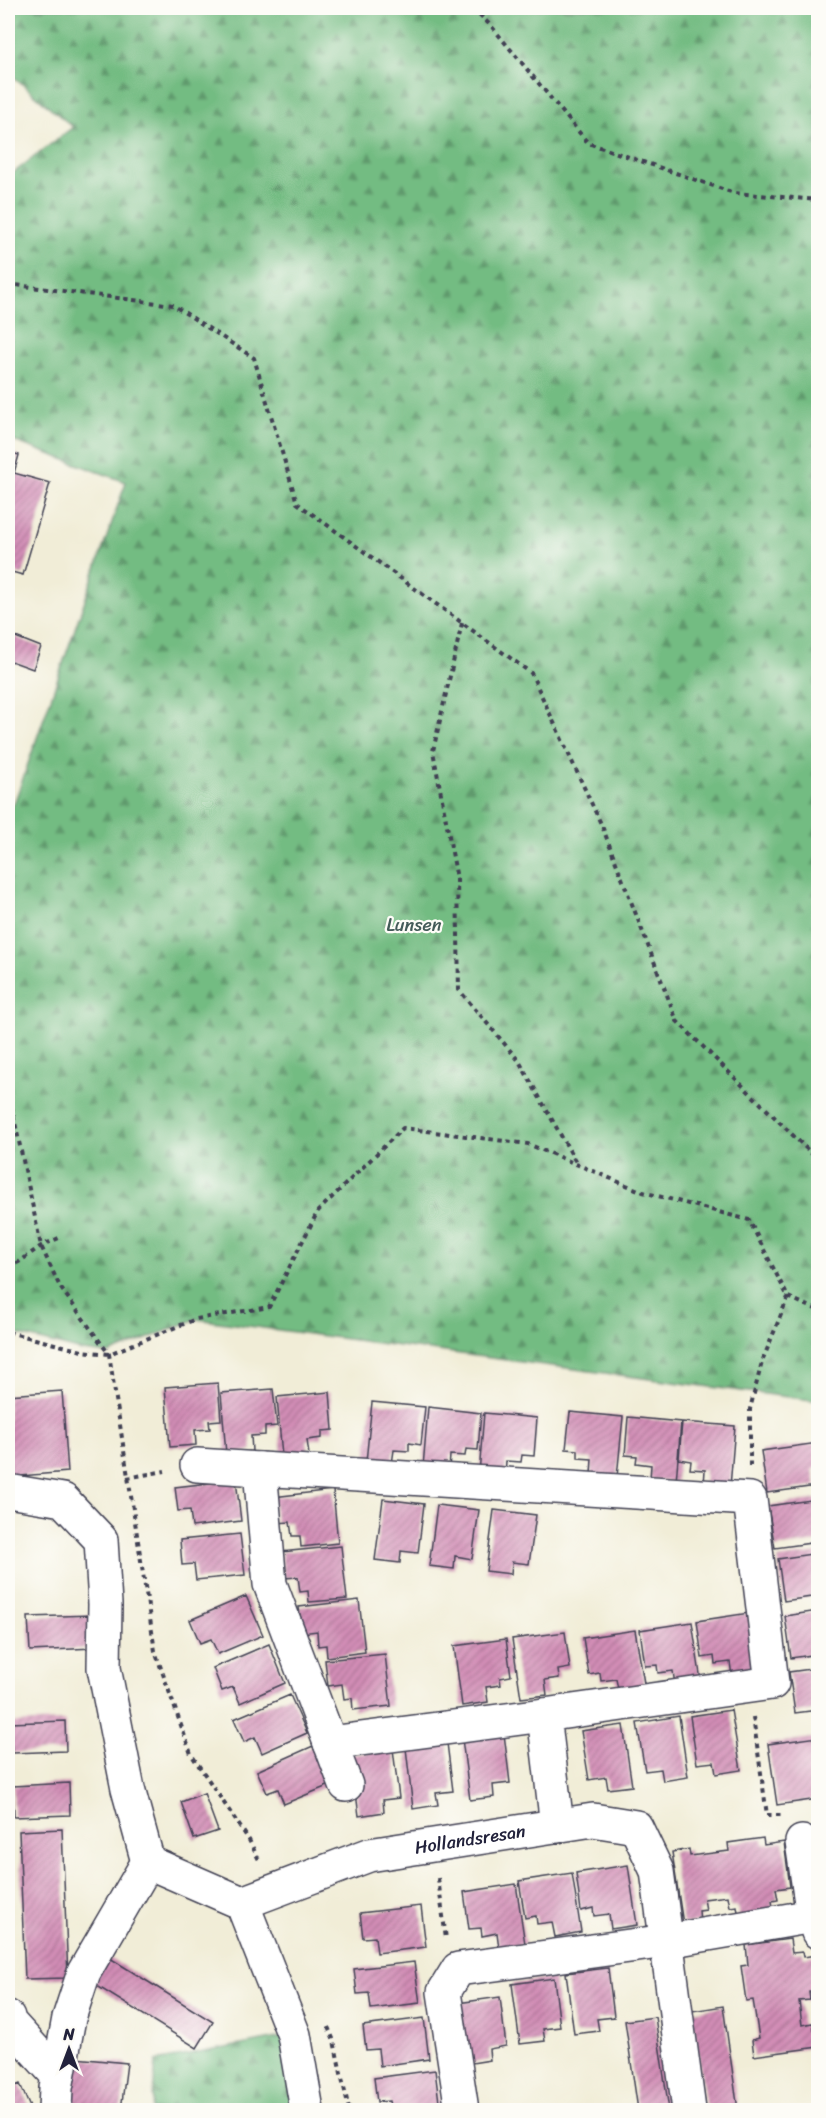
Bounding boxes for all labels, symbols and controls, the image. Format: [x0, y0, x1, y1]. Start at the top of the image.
park label: Lunsen [387, 909, 442, 941]
street label: Hollandsresan [412, 1815, 528, 1864]
north arrow [39, 2019, 99, 2079]
text: N [62, 2020, 75, 2049]

